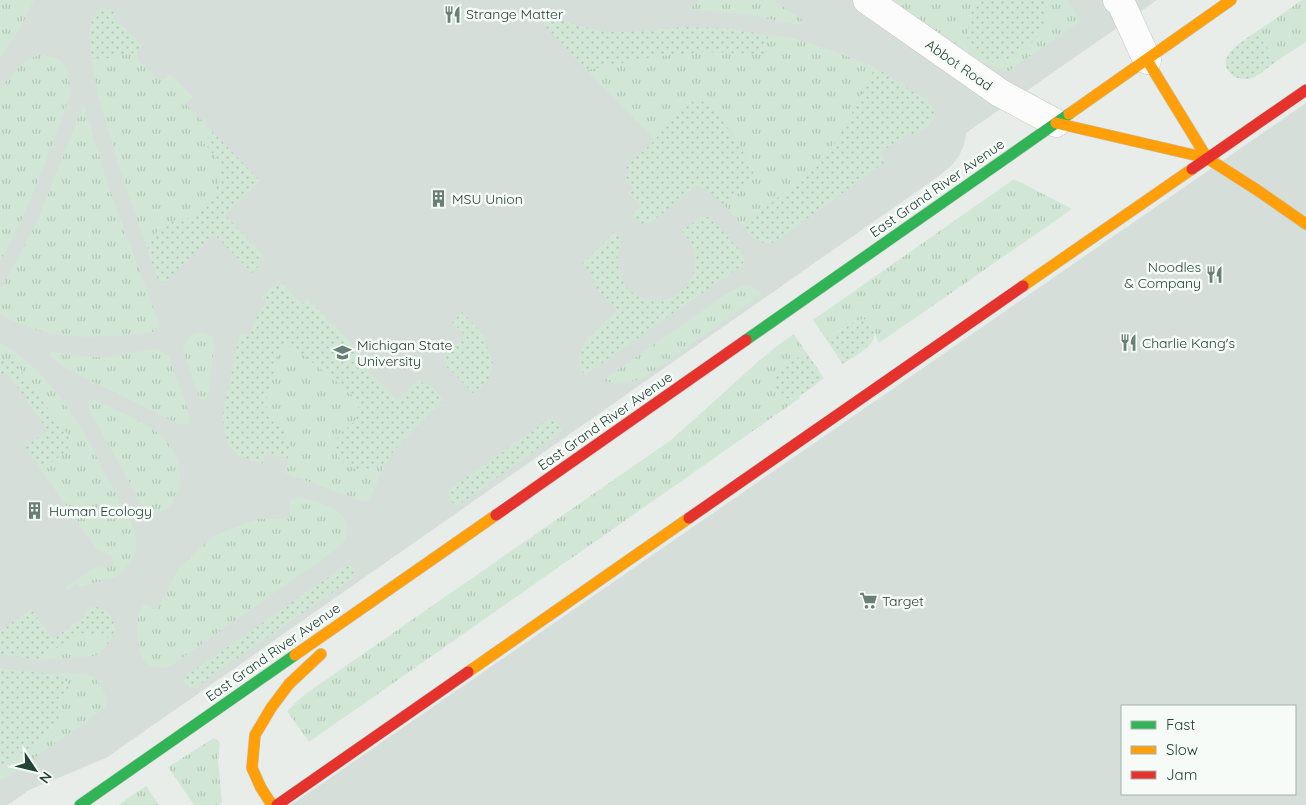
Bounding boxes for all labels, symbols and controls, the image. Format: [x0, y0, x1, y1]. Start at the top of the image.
restaurant icon: Strange Matter [442, 4, 462, 24]
place label: Strange Matter [466, 5, 564, 23]
street label: Abbot Road [922, 35, 996, 95]
street label: East Grand River Avenue [866, 135, 1008, 241]
building icon: MSU Union [428, 189, 448, 209]
place label: MSU Union [452, 190, 523, 208]
place label: Noodles & Company [1124, 258, 1201, 292]
restaurant icon: Noodles & Company [1205, 265, 1225, 285]
restaurant icon: Charlie Kang's [1118, 333, 1138, 353]
place label: Charlie Kang's [1142, 334, 1235, 352]
place label: Michigan State University [357, 336, 453, 370]
school or university icon: Michigan State University [333, 343, 353, 363]
street label: East Grand River Avenue [534, 368, 676, 474]
building icon: Human Ecology [25, 501, 45, 521]
place label: Human Ecology [49, 502, 152, 520]
supermarket icon: Target [858, 591, 878, 611]
place label: Target [882, 592, 924, 610]
street label: East Grand River Avenue [202, 599, 344, 705]
legend [1121, 705, 1296, 795]
text: Fast [1166, 715, 1195, 734]
text: Slow [1166, 740, 1198, 759]
north arrow [10, 745, 60, 795]
text: Jam [1166, 765, 1197, 784]
text: N [35, 768, 56, 787]

